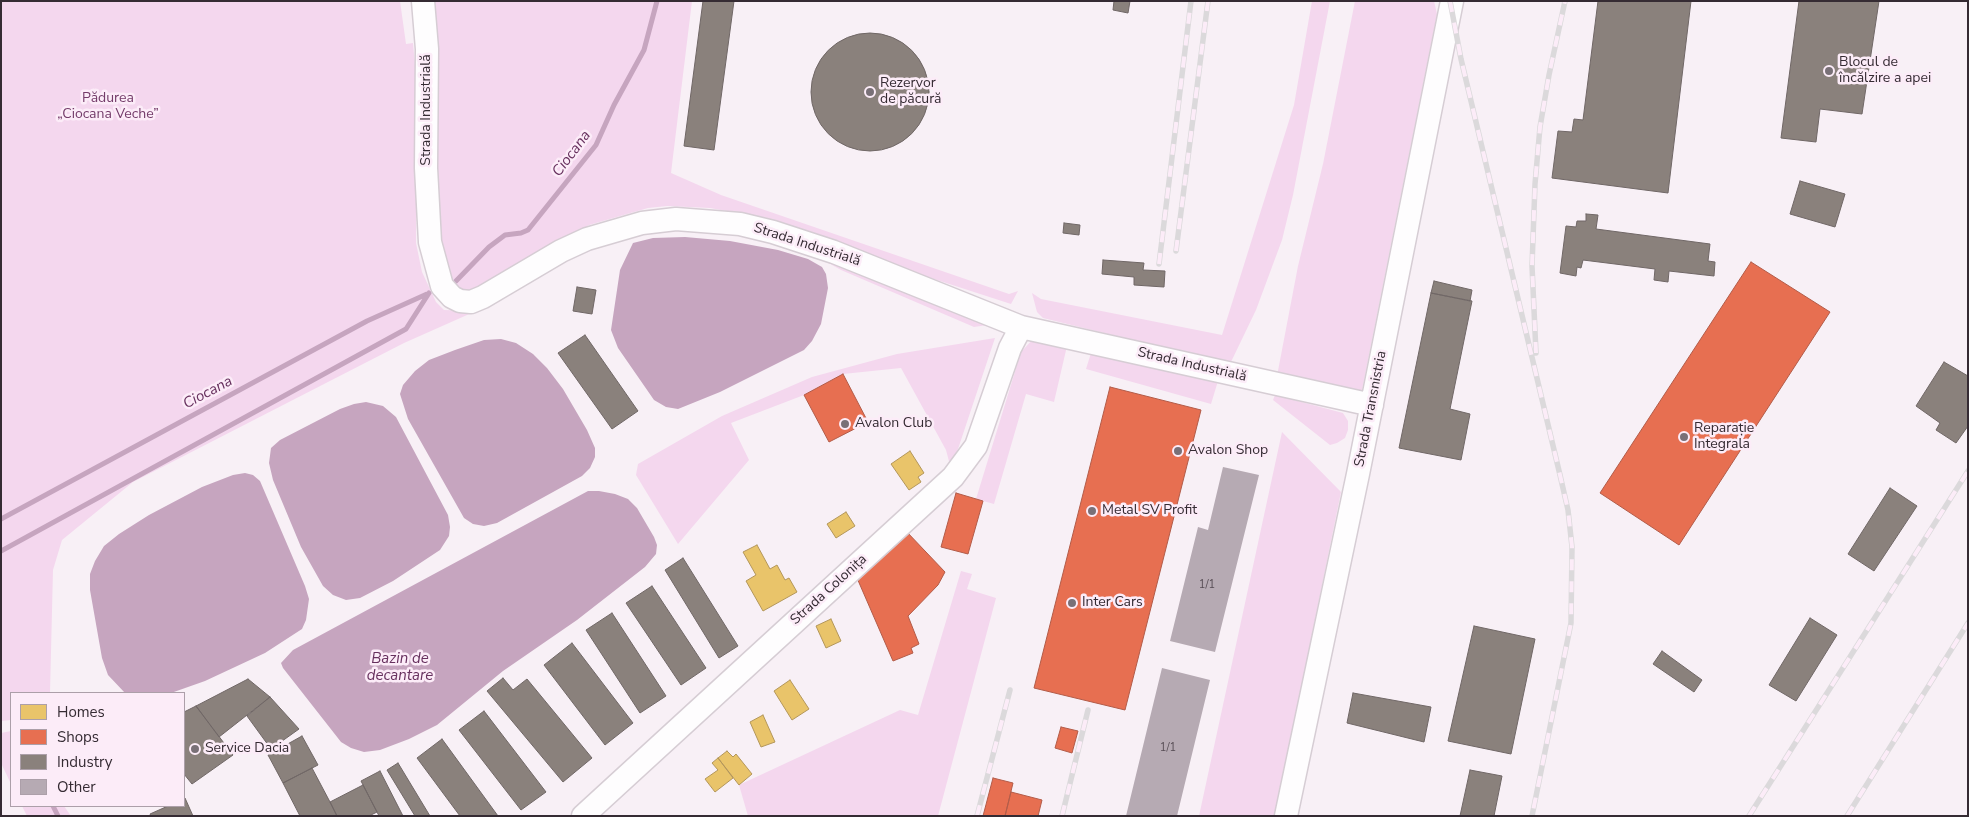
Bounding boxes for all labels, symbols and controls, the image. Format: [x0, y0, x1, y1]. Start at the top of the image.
street label: Strada Industrială [419, 54, 435, 166]
place label: Blocul de încălzire a apei [1839, 55, 1931, 88]
marker: Blocul de încălzire a apei [1823, 65, 1835, 77]
place label: Rezervor de păcură [880, 76, 941, 108]
marker: Rezervor de păcură [864, 86, 876, 98]
park label: Pădurea „Ciocana Veche” [57, 91, 159, 124]
water label: Ciocana [549, 127, 595, 181]
street label: Strada Industrială [751, 220, 863, 270]
street label: Strada Industrială [1136, 344, 1248, 386]
street label: Strada Transnistria [1352, 350, 1390, 468]
water label: Ciocana [180, 373, 236, 413]
place label: Avalon Club [855, 416, 932, 432]
marker: Avalon Club [839, 418, 851, 430]
place label: Reparație Integrala [1694, 421, 1754, 454]
marker: Reparație Integrala [1678, 431, 1690, 443]
place label: Avalon Shop [1188, 443, 1268, 459]
marker: Avalon Shop [1172, 445, 1184, 457]
place label: Metal SV Profit [1102, 503, 1197, 519]
marker: Metal SV Profit [1086, 505, 1098, 517]
street label: Strada Colonița [787, 551, 871, 629]
house number: 1/1 [1199, 578, 1215, 592]
place label: Inter Cars [1082, 595, 1143, 611]
marker: Inter Cars [1066, 597, 1078, 609]
water label: Bazin de decantare [367, 650, 433, 685]
legend [10, 692, 185, 807]
text: Homes [57, 702, 105, 722]
text: Shops [57, 727, 99, 747]
place label: Service Dacia [205, 741, 289, 757]
house number: 1/1 [1160, 741, 1176, 755]
marker: Service Dacia [189, 743, 201, 755]
text: Industry [57, 752, 112, 772]
text: Other [57, 777, 96, 797]

